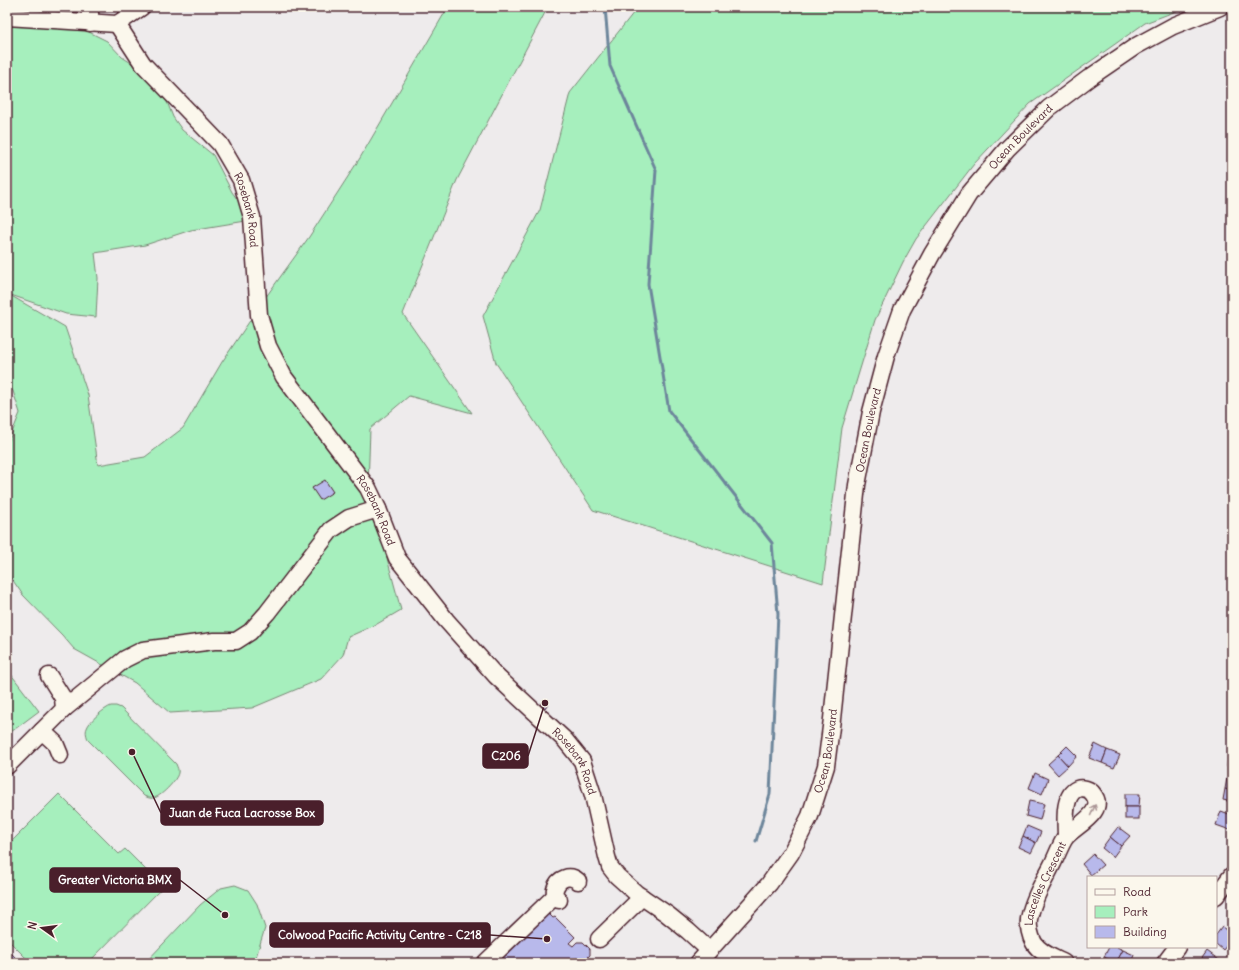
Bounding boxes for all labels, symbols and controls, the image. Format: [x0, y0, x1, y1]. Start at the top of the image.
street label: Ocean Boulevard [986, 101, 1056, 173]
street label: Rosebank Road [231, 170, 261, 248]
street label: Ocean Boulevard [853, 386, 884, 473]
street label: Rosebank Road [353, 472, 399, 548]
street label: Ocean Boulevard [811, 708, 840, 795]
street label: Rosebank Road [549, 725, 600, 797]
callout: C206 [483, 744, 528, 768]
text: C206 [491, 748, 521, 763]
callout: Juan de Fuca Lacrosse Box [161, 801, 323, 825]
text: Juan de Fuca Lacrosse Box [169, 805, 315, 820]
one-way arrow [1090, 805, 1097, 817]
street label: Lascelles Crescent [1022, 839, 1069, 926]
callout: Greater Victoria BMX [50, 868, 180, 892]
text: Greater Victoria BMX [58, 872, 173, 887]
legend [1087, 876, 1217, 948]
text: Road [1123, 884, 1151, 899]
text: Park [1123, 904, 1148, 919]
north arrow [22, 908, 62, 948]
text: N [25, 920, 40, 931]
callout: Colwood Pacific Activity Centre - C218 [270, 923, 490, 947]
text: Building [1123, 924, 1167, 939]
text: Colwood Pacific Activity Centre - C218 [278, 927, 482, 943]

